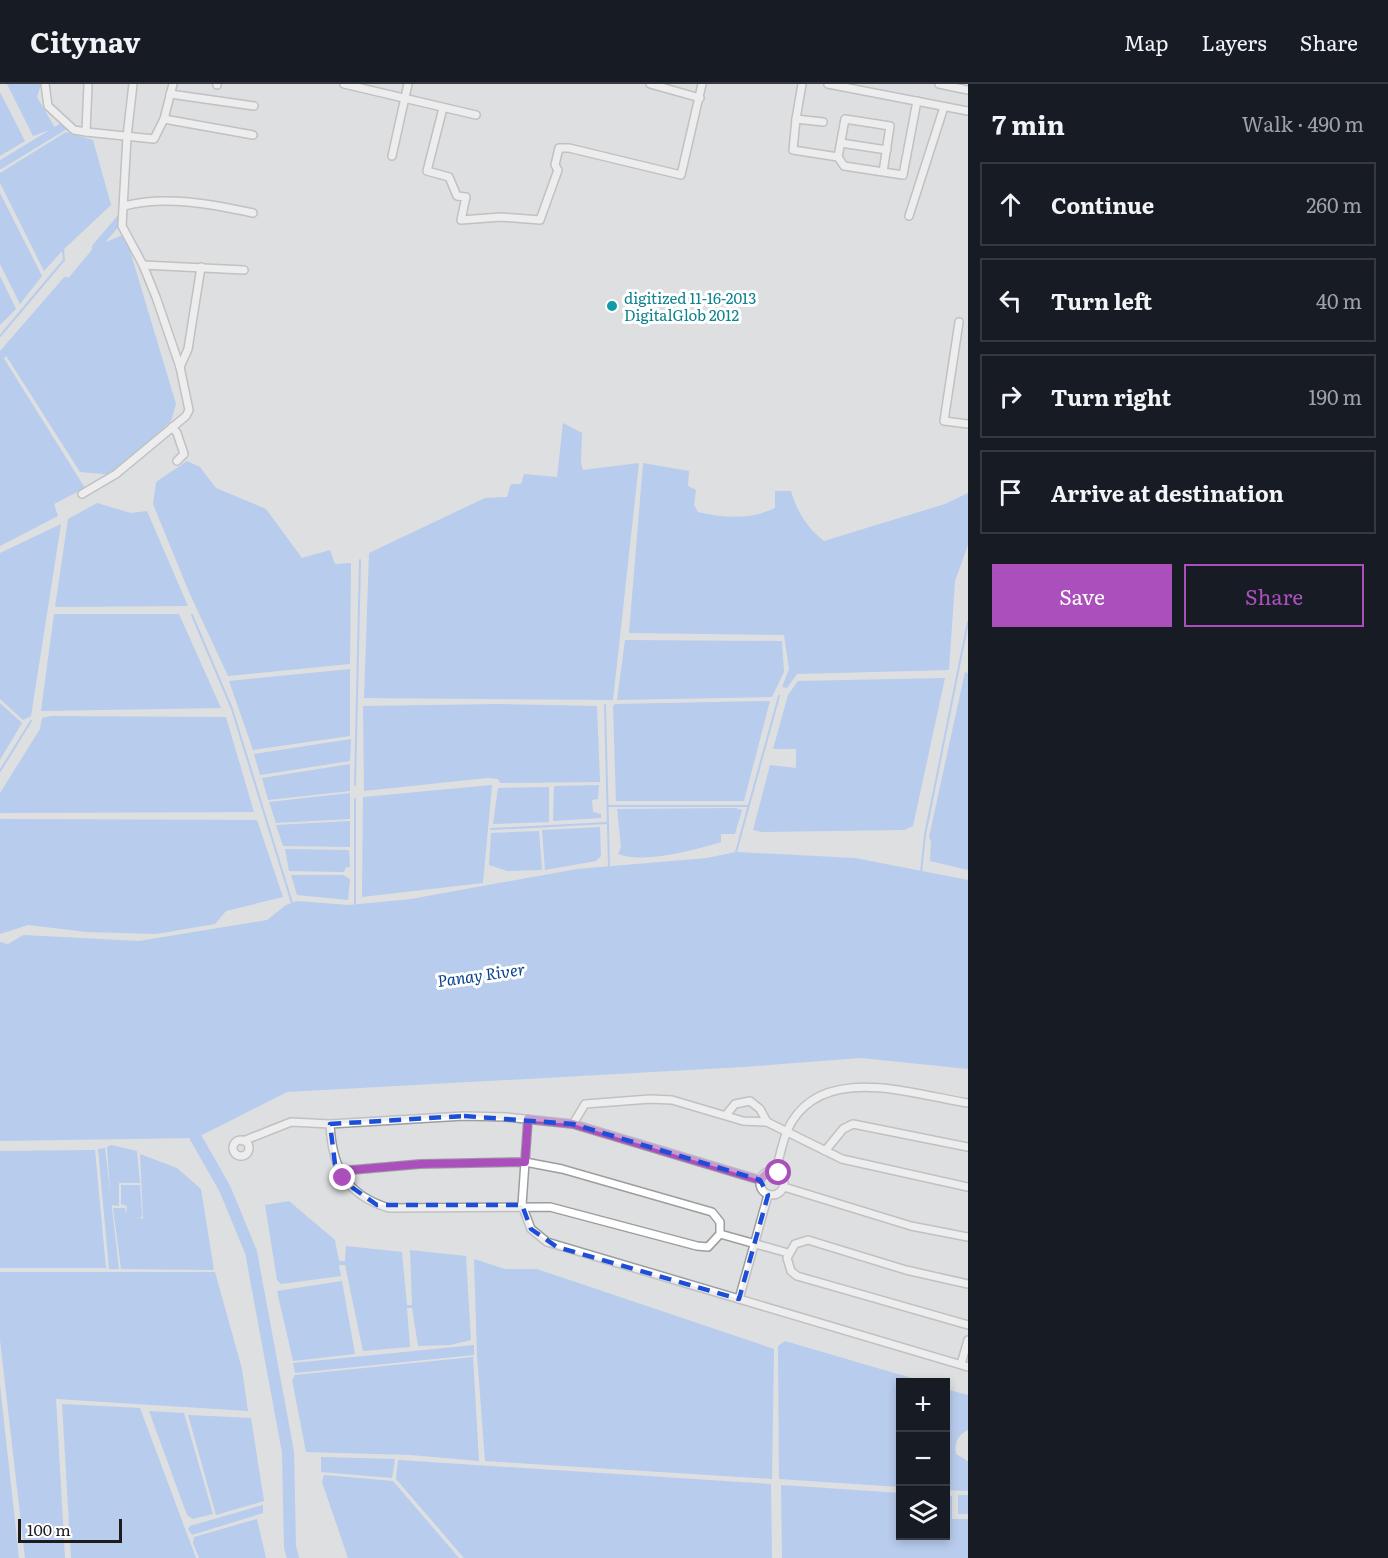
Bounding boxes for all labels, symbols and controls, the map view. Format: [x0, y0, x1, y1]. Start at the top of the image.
text: Citynav [30, 20, 140, 62]
text: Map [1124, 26, 1169, 57]
text: Layers [1202, 26, 1267, 57]
text: Share [1300, 26, 1358, 57]
text: 7 min [992, 104, 1065, 143]
text: Walk · 490 m [1242, 108, 1364, 138]
icon: ahead [994, 188, 1027, 221]
text: Continue [1051, 188, 1154, 221]
text: 260 m [1306, 189, 1362, 219]
icon: left [994, 284, 1027, 317]
text: Turn left [1051, 284, 1152, 317]
text: 40 m [1316, 285, 1362, 315]
place label: digitized 11-16-2013 DigitalGlob 2012 [624, 286, 756, 326]
marker: digitized 11-16-2013 DigitalGlob 2012 [605, 299, 619, 313]
icon: right [994, 380, 1027, 413]
text: Turn right [1051, 380, 1171, 413]
text: 190 m [1308, 381, 1362, 411]
icon: arrive [994, 476, 1027, 509]
text: Arrive at destination [1051, 476, 1284, 509]
button: Save [992, 564, 1172, 627]
button: Share [1184, 564, 1364, 627]
water label: Panay River [436, 956, 526, 992]
route start [765, 1159, 791, 1185]
route end [329, 1164, 355, 1190]
map controls [896, 1378, 950, 1540]
button: + [896, 1378, 950, 1432]
button: − [896, 1432, 950, 1486]
button: layers [896, 1486, 950, 1540]
scale bar [18, 1516, 122, 1544]
text: 100 m [27, 1517, 71, 1541]

